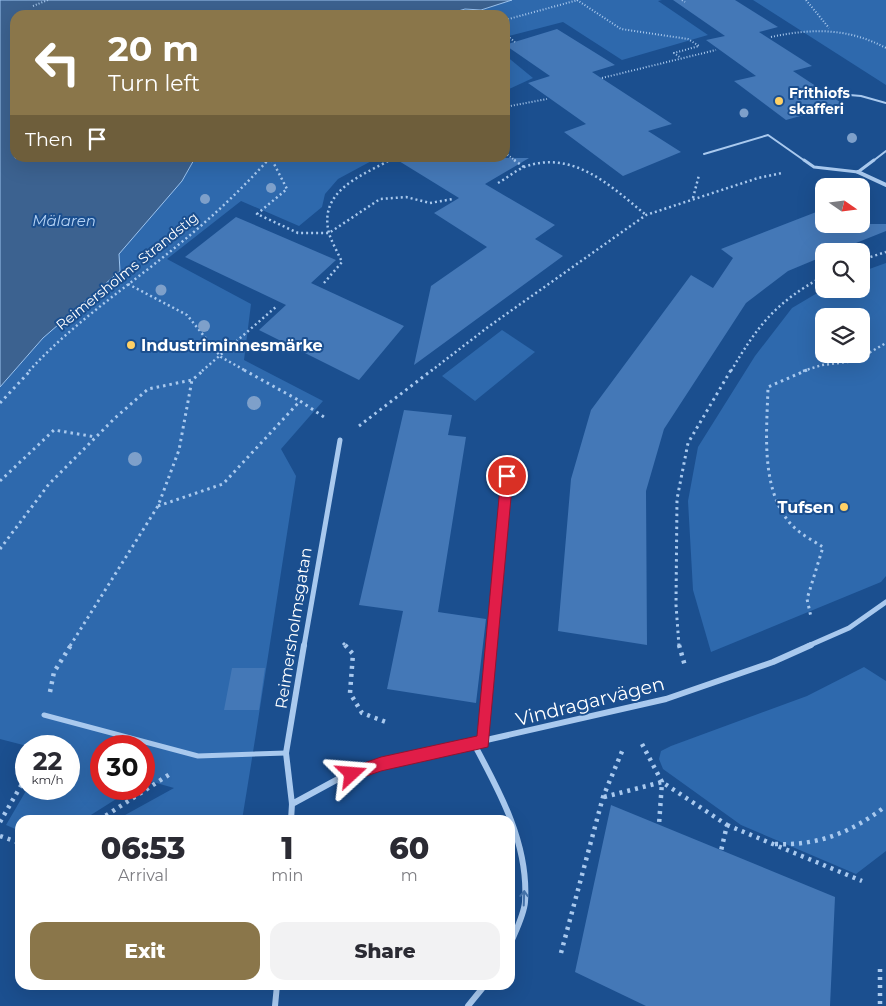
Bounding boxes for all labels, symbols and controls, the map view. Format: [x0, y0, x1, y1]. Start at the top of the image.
text: 20 m [108, 27, 199, 70]
icon: left [25, 30, 90, 95]
text: Turn left [108, 70, 200, 97]
place label: Frithiofs skafferi [789, 84, 851, 118]
marker: Frithiofs skafferi [773, 95, 785, 107]
icon: arrive [83, 125, 111, 153]
text: Then [25, 128, 73, 151]
north arrow [815, 178, 870, 232]
map controls [815, 178, 870, 363]
street label: Reimersholms Strandstig [52, 208, 202, 334]
water label: Mälaren [32, 211, 96, 230]
button: search [815, 243, 870, 298]
button: layers [815, 308, 870, 363]
place label: Industriminnesmärke [141, 336, 323, 355]
marker: Industriminnesmärke [125, 339, 137, 351]
pin [486, 455, 528, 497]
icon: arrive [493, 462, 521, 490]
place label: Tufsen [777, 498, 834, 517]
marker: Tufsen [838, 501, 850, 513]
street label: Reimersholmsgatan [271, 546, 316, 710]
street label: Vindragarvägen [513, 672, 667, 731]
speed limit sign: 30 [90, 735, 155, 800]
text: 22 [33, 746, 62, 776]
position arrow [325, 747, 377, 799]
text: km/h [31, 772, 64, 787]
text: 06:53 [101, 830, 185, 867]
text: 1 [281, 830, 293, 867]
text: 60 [389, 830, 429, 867]
text: Arrival [118, 866, 168, 885]
text: min [271, 866, 303, 885]
text: m [401, 866, 418, 885]
one-way arrow [519, 891, 529, 907]
button: Exit [30, 922, 260, 980]
button: Share [270, 922, 500, 980]

